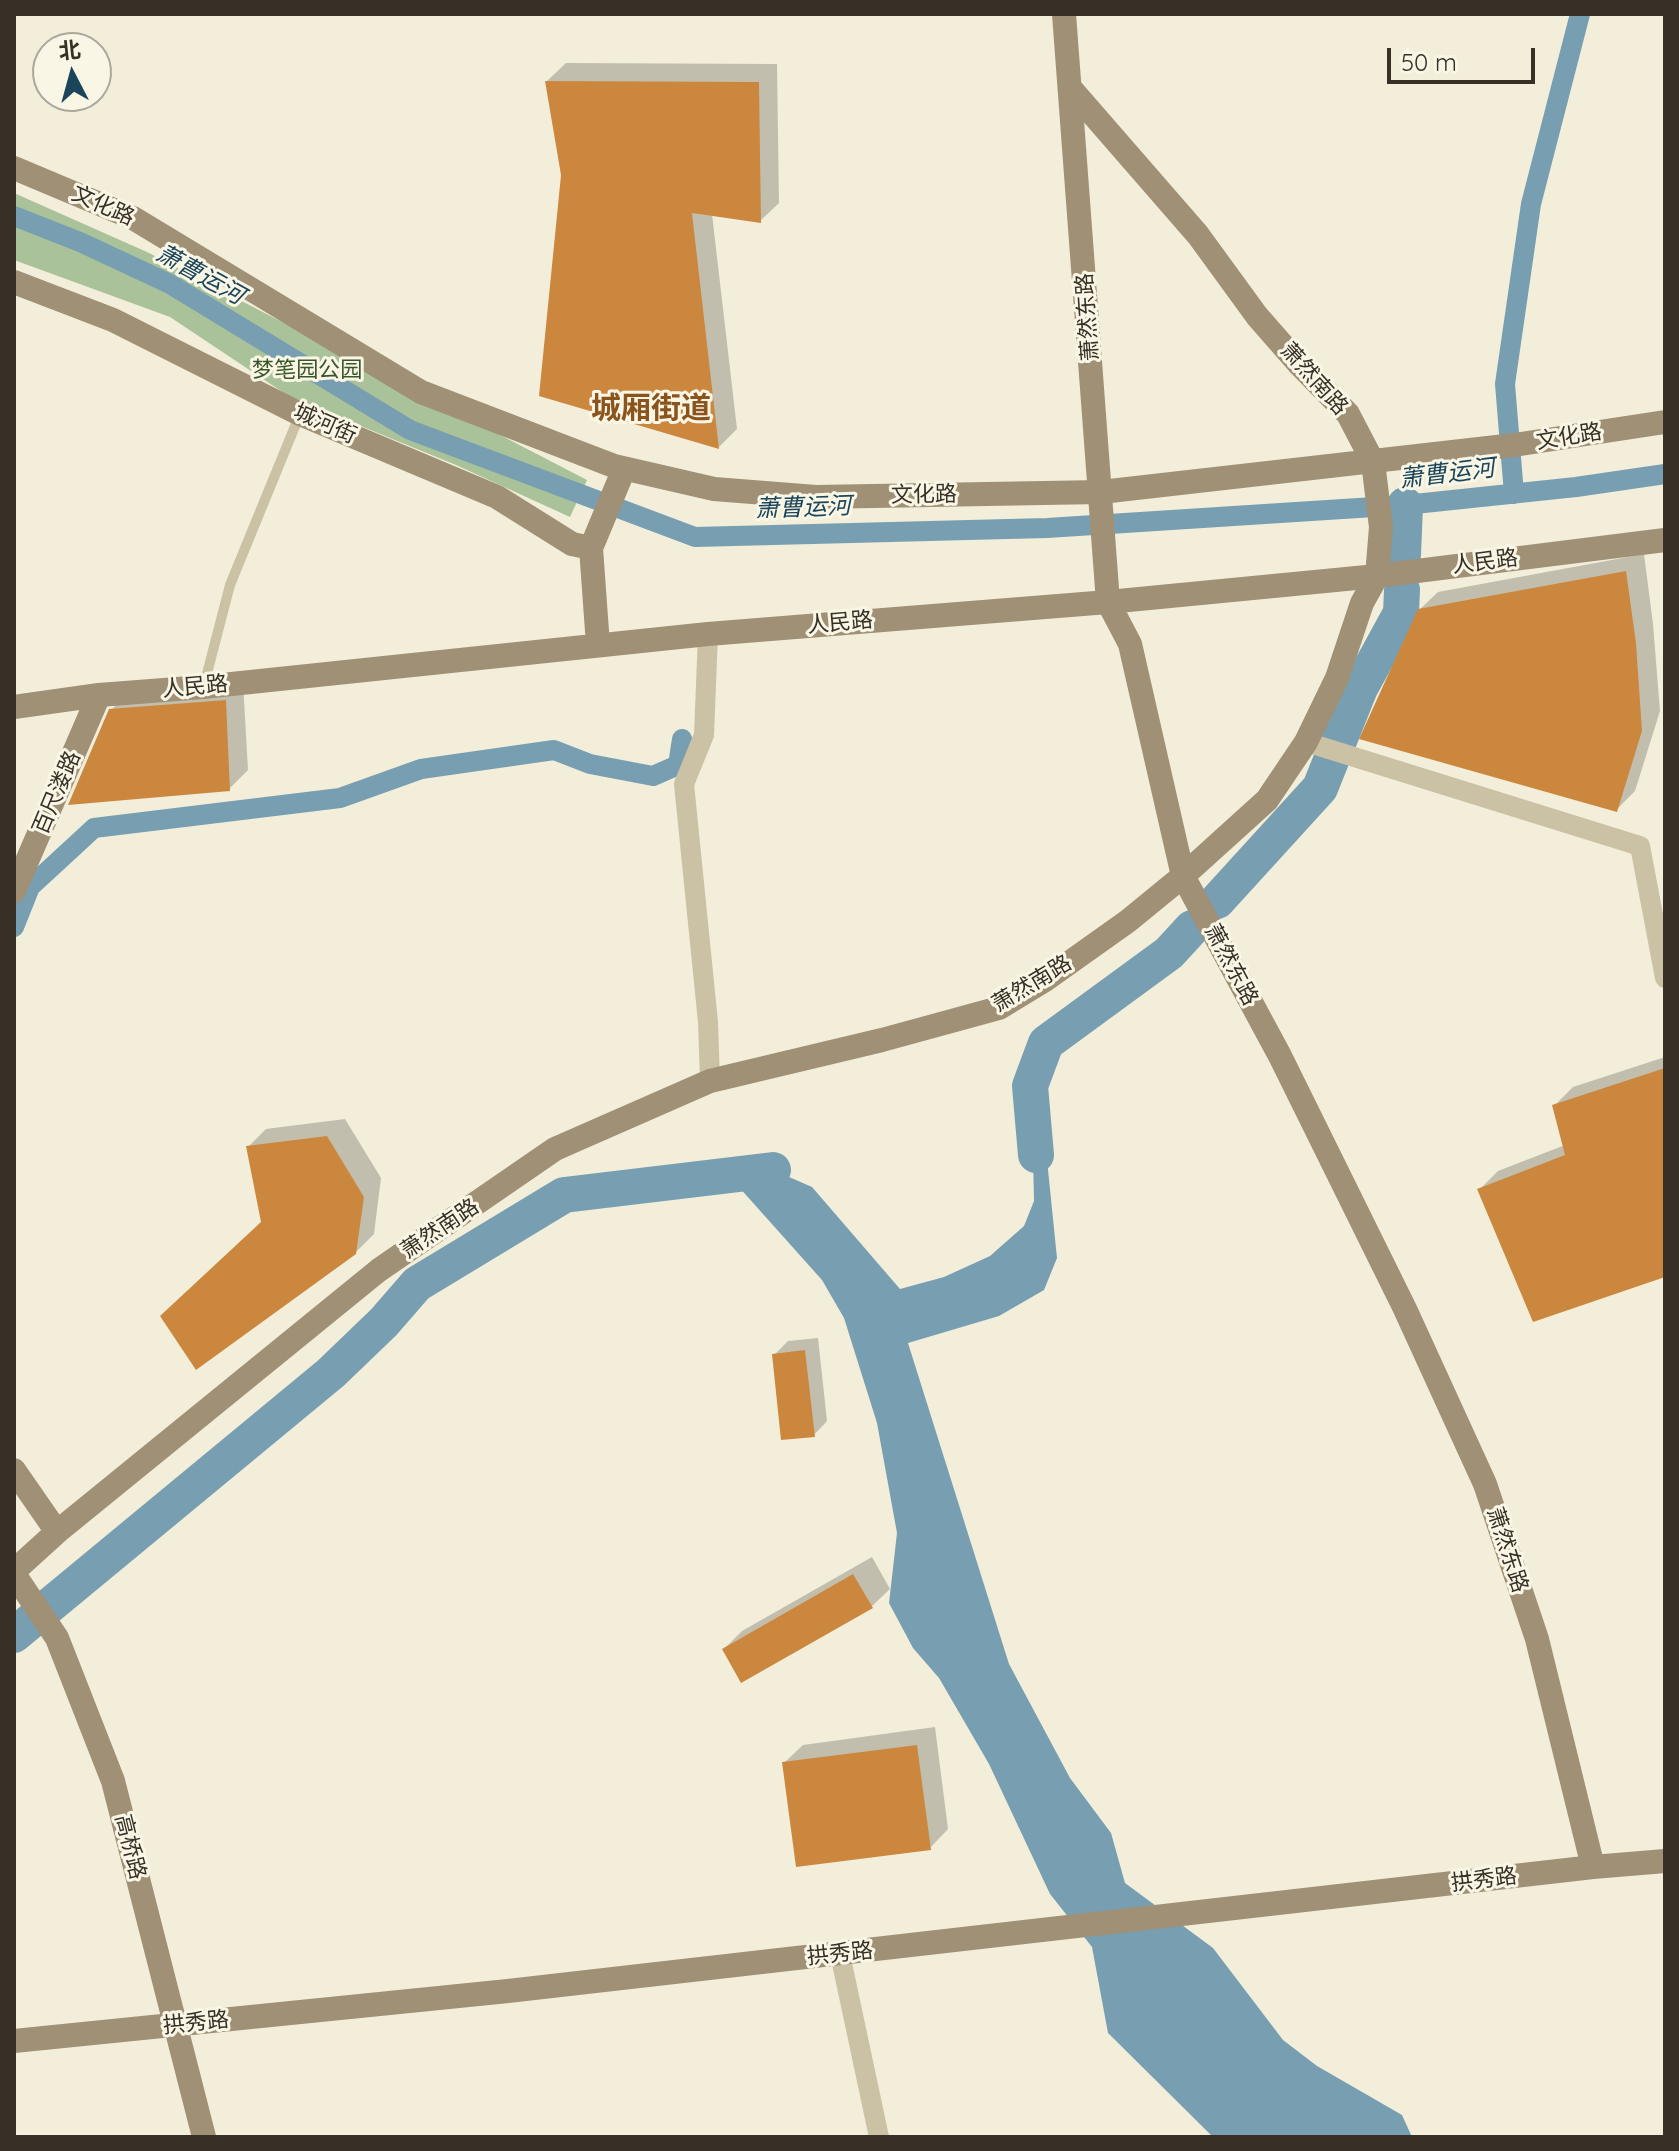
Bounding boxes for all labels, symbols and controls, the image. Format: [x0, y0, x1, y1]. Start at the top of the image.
north arrow [32, 32, 112, 112]
scale bar [1391, 32, 1539, 82]
text: 北 [57, 35, 82, 65]
text: 50 m [1401, 47, 1457, 77]
street label: 文化路 [67, 181, 139, 231]
water label: 萧曹运河 [151, 239, 249, 311]
street label: 萧然东路 [1072, 272, 1104, 362]
street label: 萧然南路 [1275, 337, 1353, 421]
park label: 梦笔园公园 [252, 357, 362, 383]
district label: 城厢街道 [591, 391, 711, 427]
street label: 城河街 [289, 399, 361, 449]
street label: 文化路 [1534, 419, 1604, 455]
water label: 萧曹运河 [1398, 454, 1496, 494]
street label: 文化路 [891, 481, 957, 509]
water label: 萧曹运河 [755, 492, 851, 524]
street label: 人民路 [1451, 545, 1519, 579]
street label: 人民路 [806, 607, 874, 639]
street label: 人民路 [161, 671, 229, 703]
street label: 百尺溇路 [28, 747, 86, 839]
street label: 萧然东路 [1199, 920, 1263, 1010]
street label: 萧然南路 [987, 950, 1077, 1018]
street label: 萧然南路 [396, 1193, 484, 1265]
street label: 萧然东路 [1481, 1504, 1533, 1596]
street label: 高桥路 [109, 1812, 151, 1882]
street label: 拱秀路 [1450, 1863, 1518, 1897]
street label: 拱秀路 [806, 1937, 874, 1971]
street label: 拱秀路 [162, 2006, 230, 2040]

